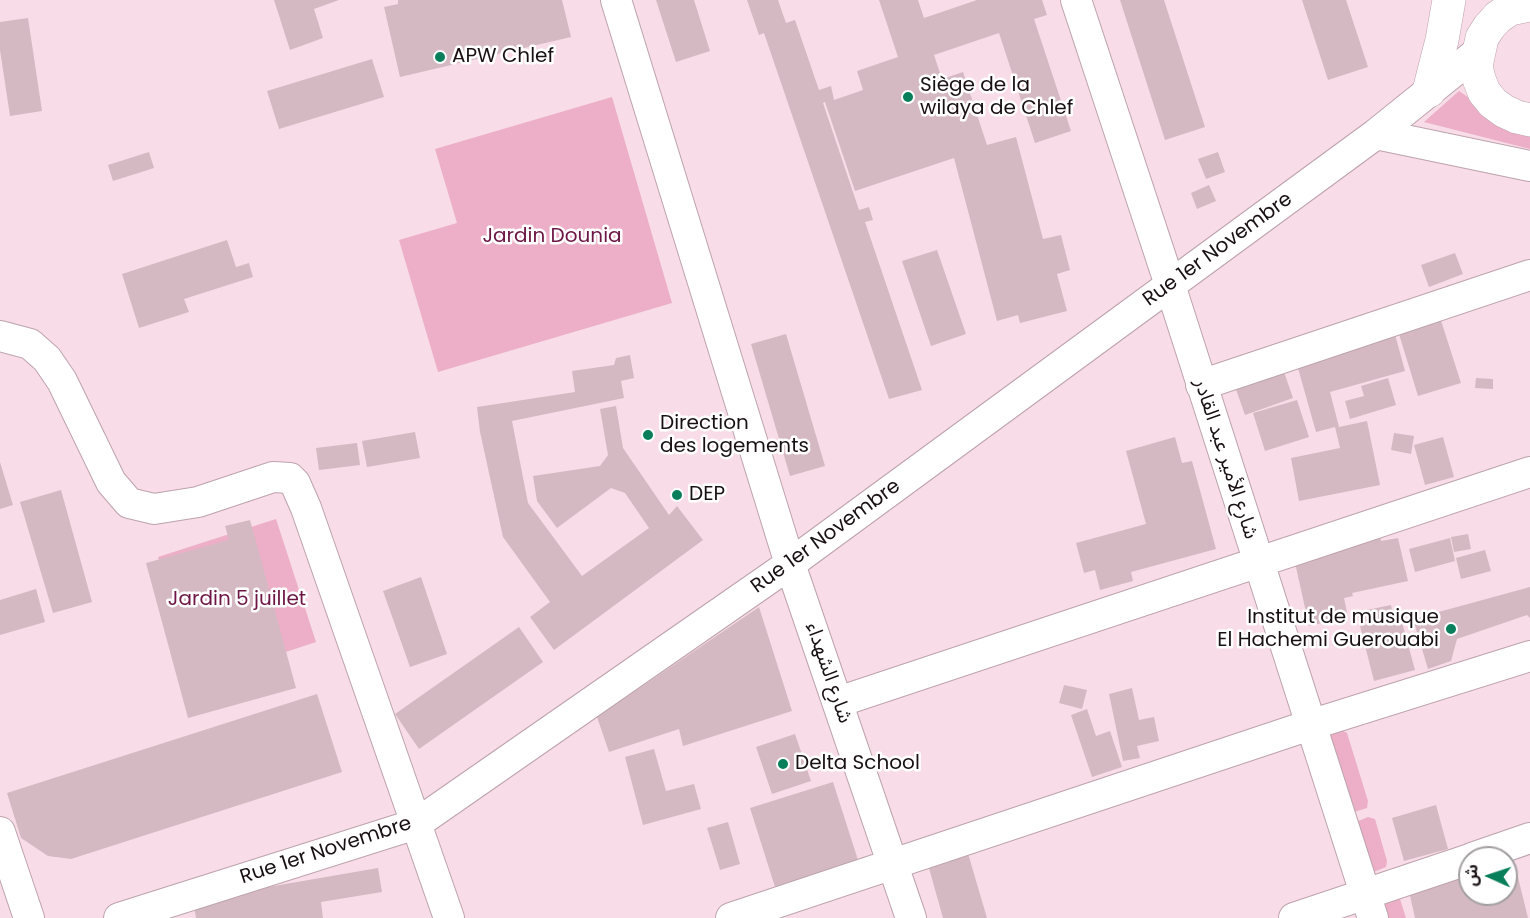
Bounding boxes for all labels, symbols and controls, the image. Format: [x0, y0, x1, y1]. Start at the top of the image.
place label: APW Chlef [452, 45, 554, 69]
marker: APW Chlef [433, 50, 447, 64]
place label: Siège de la wilaya de Chlef [920, 74, 1073, 121]
marker: Siège de la wilaya de Chlef [901, 90, 915, 104]
street label: Rue 1er Novembre [1139, 188, 1297, 312]
park label: Jardin Dounia [482, 225, 622, 249]
street label: شارع الأمير عبد القادر [1188, 376, 1262, 542]
place label: Direction des logements [660, 412, 809, 459]
marker: Direction des logements [641, 428, 655, 442]
street label: Rue 1er Novembre [747, 475, 905, 599]
place label: DEP [689, 483, 725, 507]
marker: DEP [670, 488, 684, 502]
park label: Jardin 5 juillet [168, 588, 306, 612]
place label: Institut de musique El Hachemi Guerouabi [1217, 606, 1439, 653]
street label: شارع الشهداء [800, 619, 856, 727]
marker: Institut de musique El Hachemi Guerouabi [1444, 622, 1458, 636]
place label: Delta School [795, 752, 920, 776]
marker: Delta School [776, 757, 790, 771]
street label: Rue 1er Novembre [237, 812, 415, 890]
north arrow [1458, 846, 1518, 906]
text: ش [1459, 864, 1484, 887]

